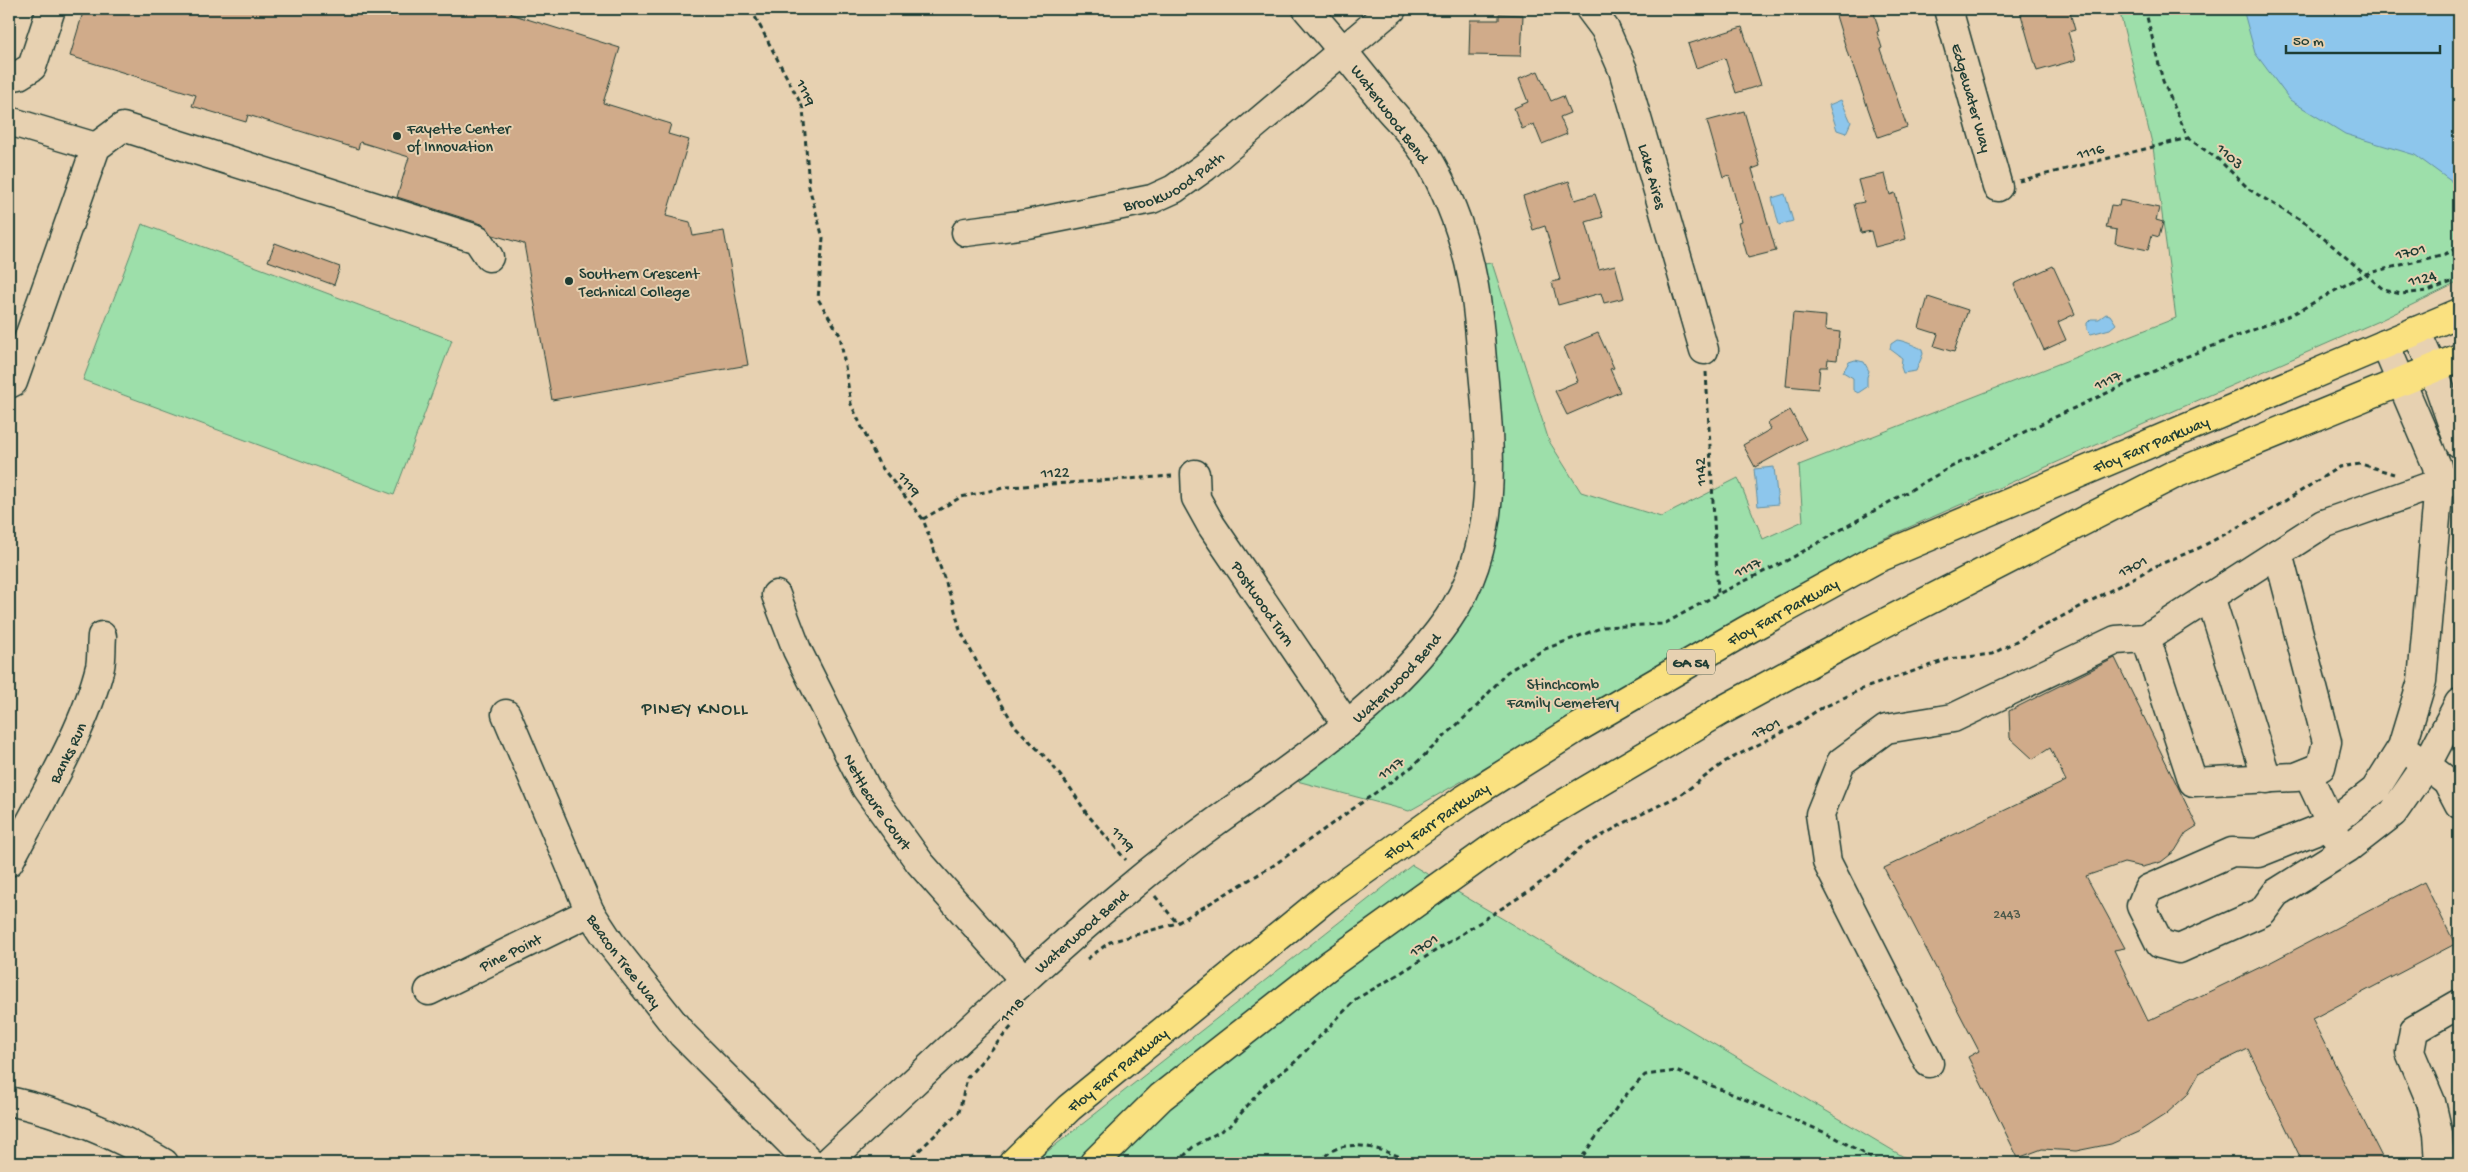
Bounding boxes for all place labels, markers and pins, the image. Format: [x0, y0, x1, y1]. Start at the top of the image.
place label: Fayette Center of Innovation [406, 121, 512, 158]
marker: Fayette Center of Innovation [391, 130, 403, 142]
place label: Southern Crescent Technical College [578, 266, 700, 303]
marker: Southern Crescent Technical College [563, 275, 575, 287]

